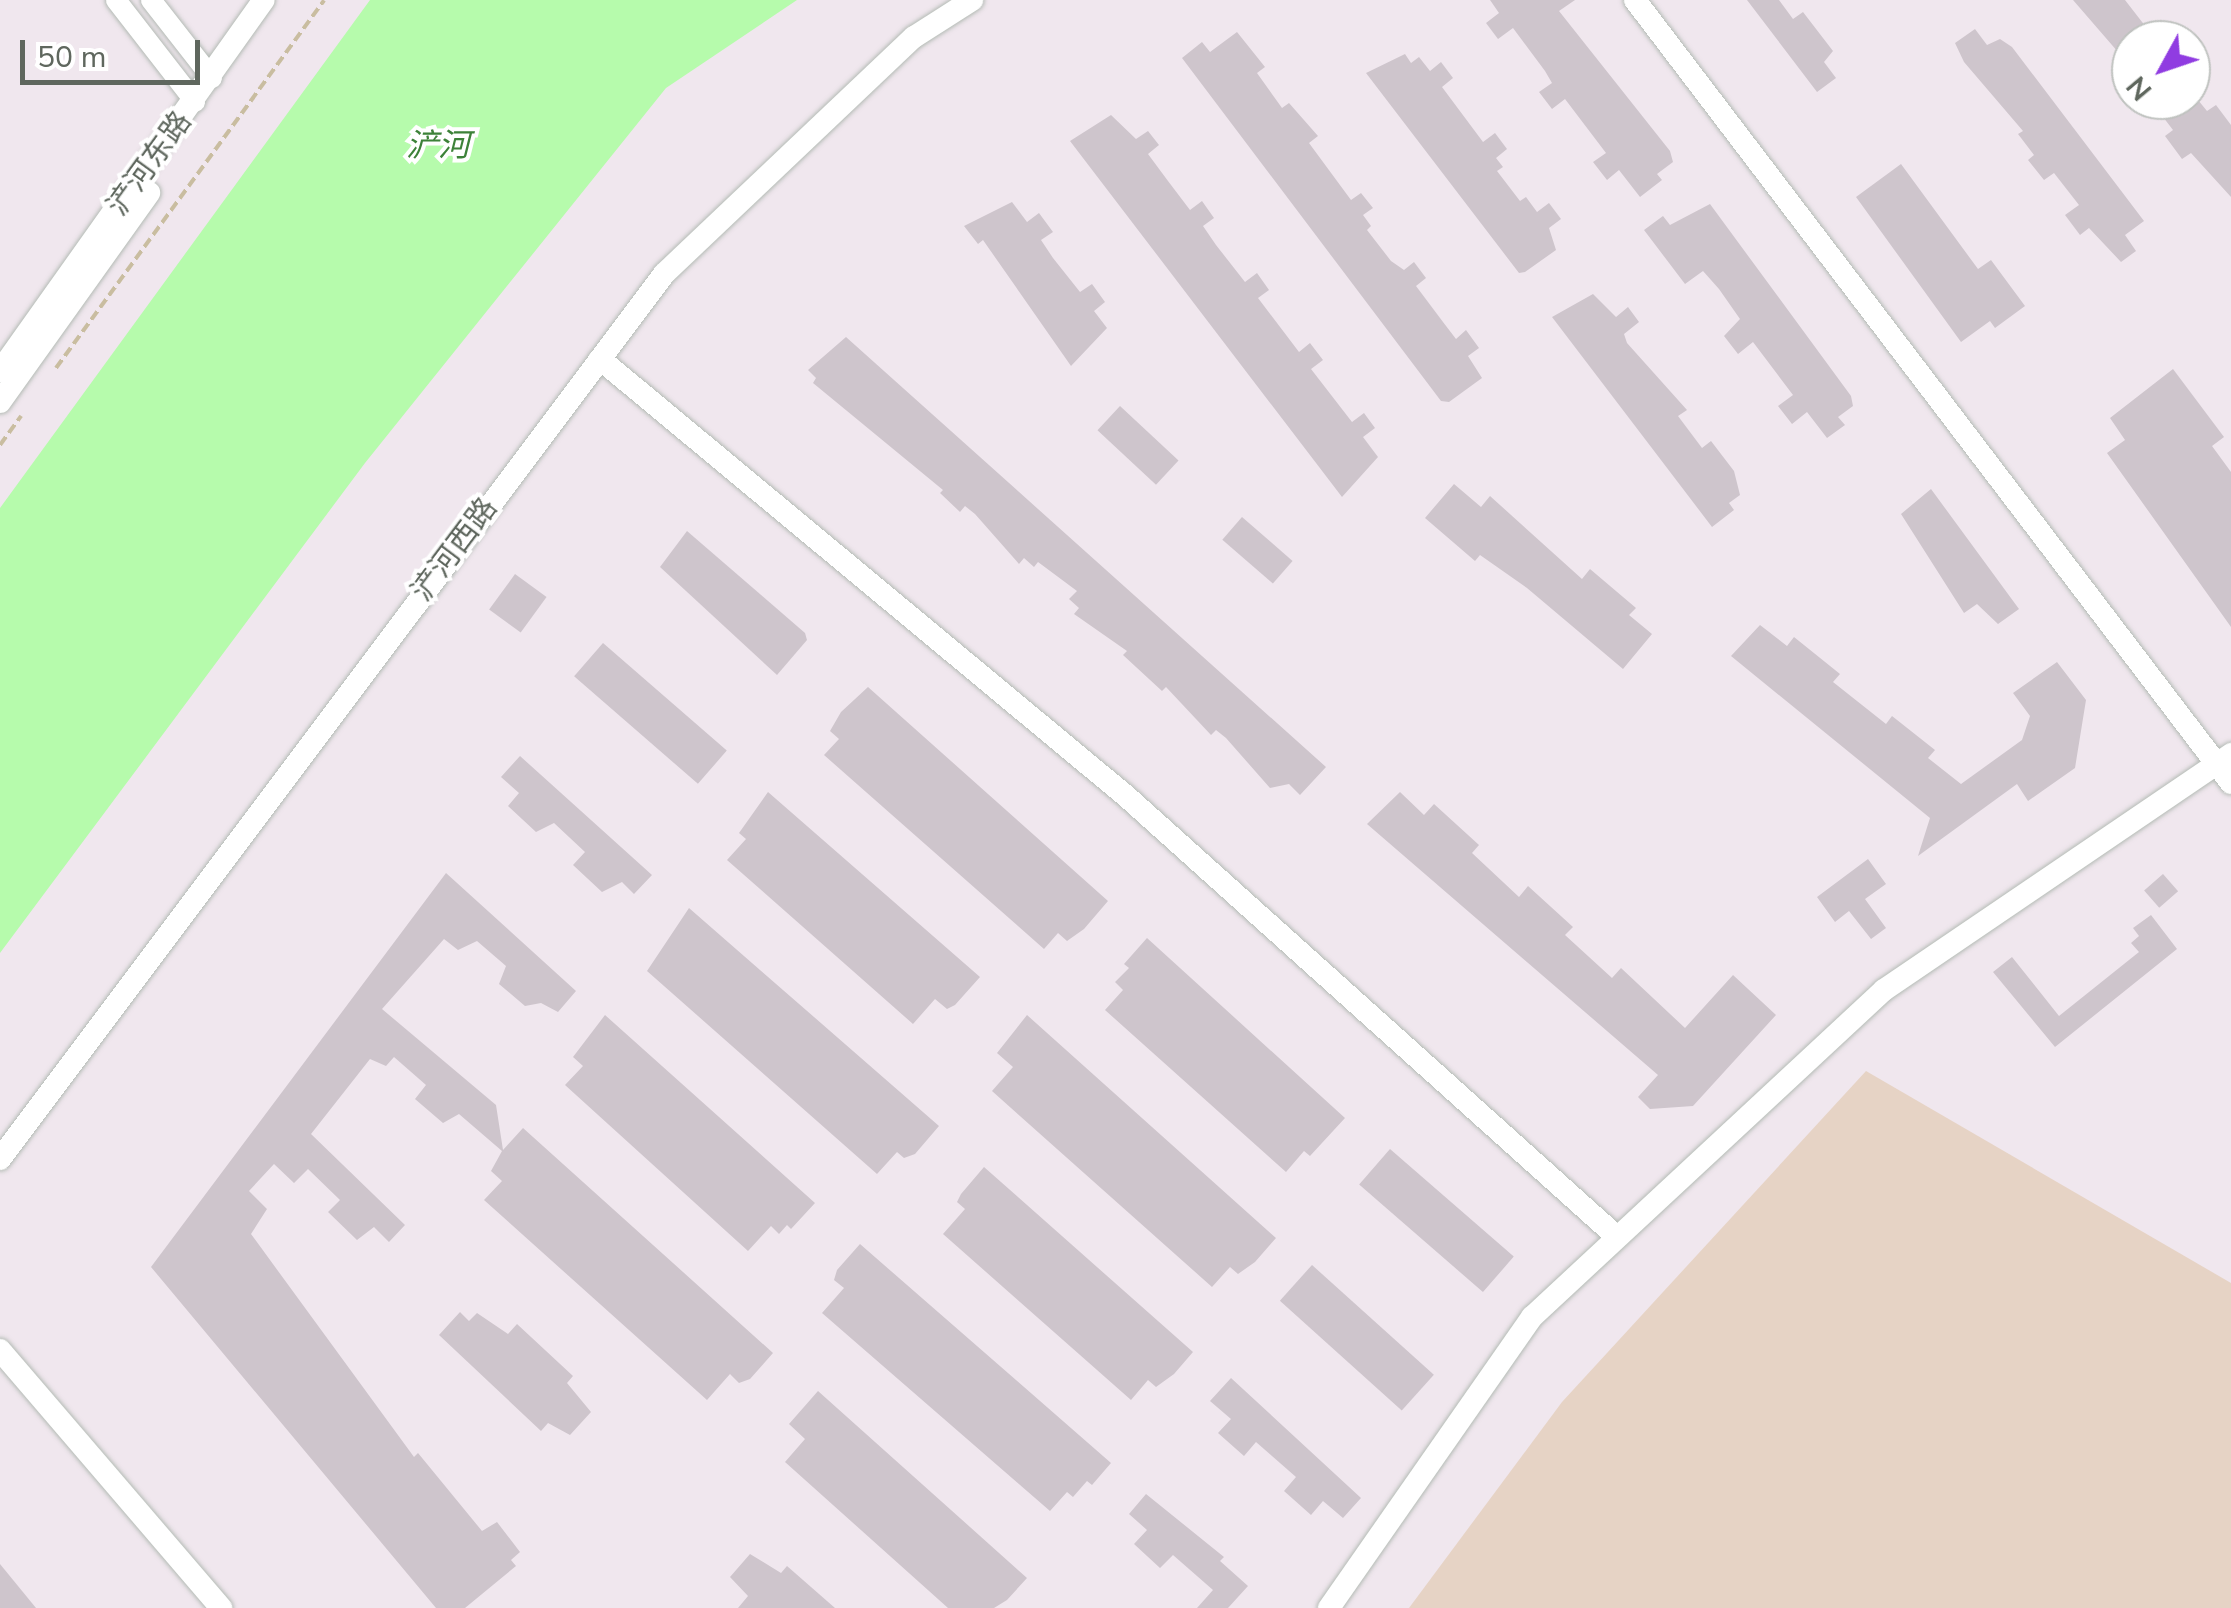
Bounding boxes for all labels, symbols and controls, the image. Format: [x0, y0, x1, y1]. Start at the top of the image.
scale bar [25, 20, 205, 82]
north arrow [2111, 20, 2211, 120]
text: 50 m [37, 37, 106, 78]
text: N [2118, 68, 2161, 108]
street label: 浐河东路 [100, 105, 200, 223]
water label: 浐河 [406, 127, 470, 165]
street label: 浐河西路 [405, 491, 505, 609]

